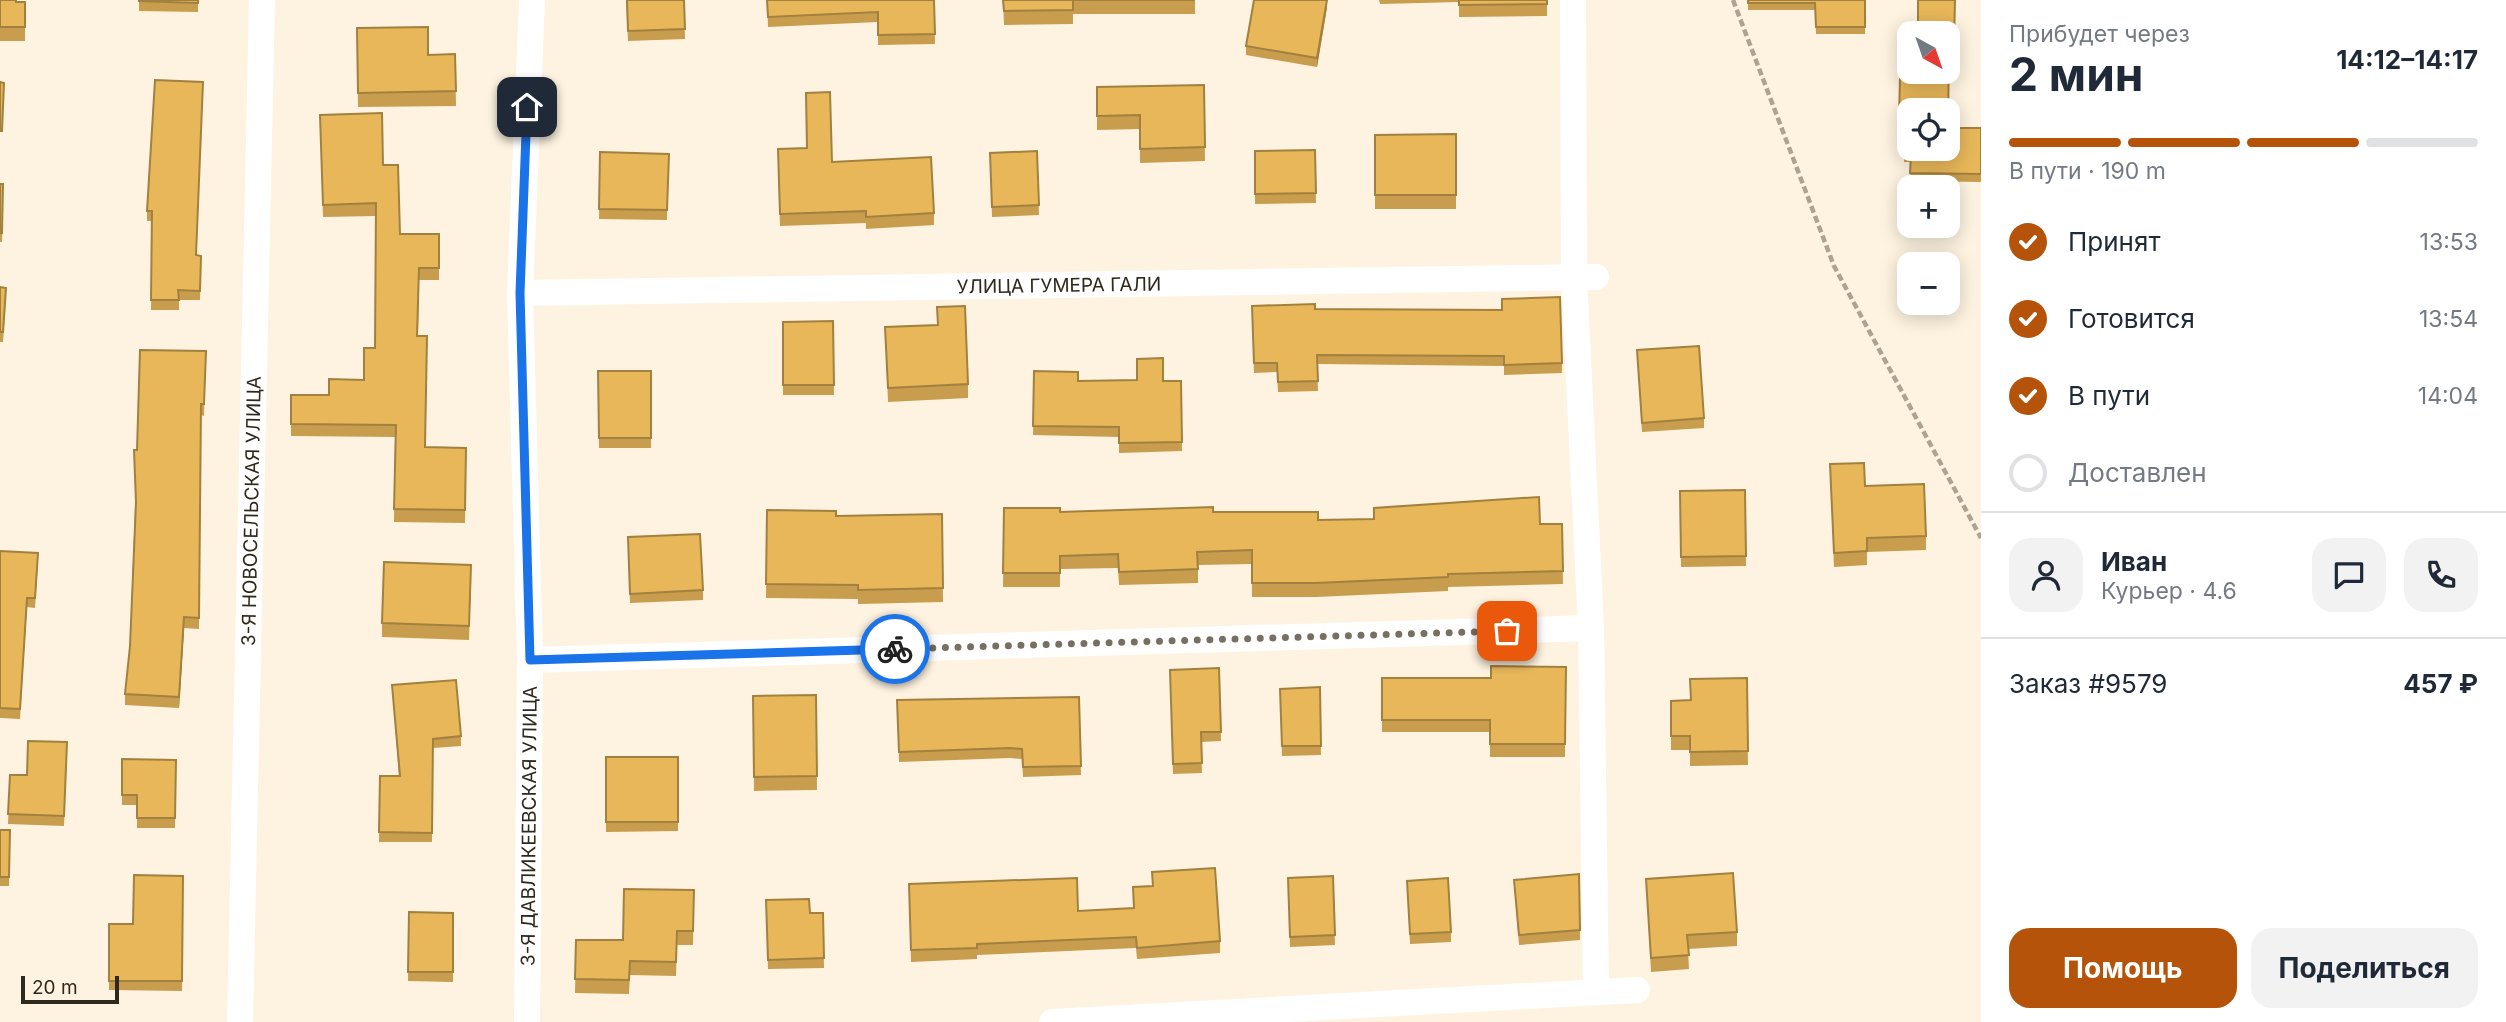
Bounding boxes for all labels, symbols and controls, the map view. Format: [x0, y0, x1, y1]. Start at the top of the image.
text: Прибудет через [2009, 20, 2190, 48]
north arrow [1897, 21, 1960, 84]
map controls [1897, 21, 1960, 315]
text: 14:12–14:17 [2336, 44, 2478, 75]
text: 2 мин [2009, 46, 2144, 102]
pin [497, 77, 557, 137]
icon: home [508, 88, 546, 126]
button: locate [1897, 98, 1960, 161]
text: В пути · 190 m [2009, 157, 2166, 185]
button: + [1897, 175, 1960, 238]
icon: check [2009, 223, 2047, 261]
text: Принят [2068, 226, 2161, 257]
text: 13:53 [2420, 228, 2478, 256]
button: − [1897, 252, 1960, 315]
street label: УЛИЦА ГУМЕРА ГАЛИ [957, 272, 1161, 298]
icon: check [2009, 300, 2047, 338]
text: Готовится [2068, 303, 2195, 334]
text: 13:54 [2419, 305, 2478, 333]
street label: 3-Я НОВОСЕЛЬСКАЯ УЛИЦА [237, 376, 265, 646]
icon: check [2009, 377, 2047, 415]
text: В пути [2068, 380, 2150, 411]
text: 14:04 [2418, 382, 2478, 410]
text: Доставлен [2068, 457, 2207, 488]
button: person [2009, 538, 2083, 612]
button: chat [2312, 538, 2386, 612]
button: phone [2404, 538, 2478, 612]
text: Иван [2101, 546, 2167, 577]
text: Курьер · 4.6 [2101, 577, 2237, 605]
pin [1477, 601, 1537, 661]
icon: bag [1488, 612, 1526, 650]
courier [860, 614, 930, 684]
icon: bike [876, 630, 914, 668]
text: Заказ #9579 [2009, 668, 2168, 699]
text: 457 ₽ [2403, 668, 2478, 699]
street label: 3-Я ДАВЛИКЕЕВСКАЯ УЛИЦА [516, 686, 541, 966]
button: Помощь [2009, 928, 2237, 1008]
button: Поделиться [2251, 928, 2478, 1008]
scale bar [21, 973, 119, 1005]
text: 20 m [32, 976, 78, 999]

